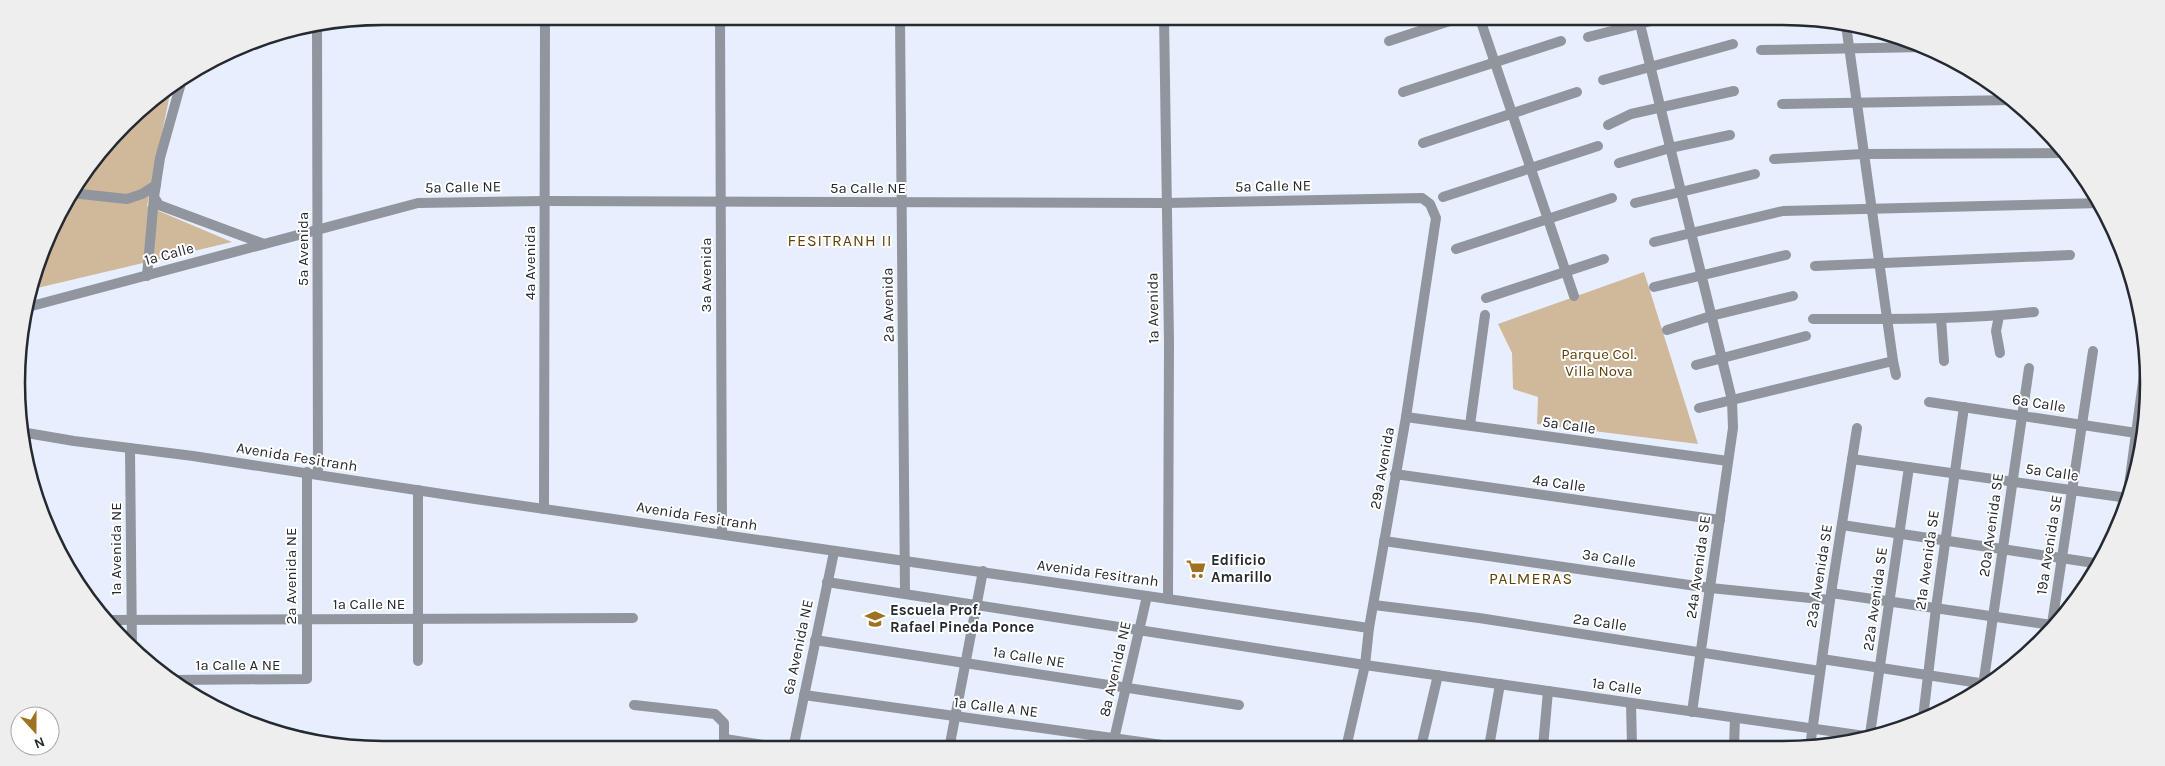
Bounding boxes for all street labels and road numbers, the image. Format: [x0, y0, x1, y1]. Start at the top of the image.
street label: 5a Calle NE [1235, 176, 1311, 196]
street label: 5a Calle NE [425, 177, 501, 197]
street label: 5a Calle NE [830, 179, 906, 197]
street label: 5a Avenida [294, 212, 312, 286]
street label: 4a Avenida [521, 226, 539, 300]
street label: 3a Avenida [697, 238, 715, 312]
street label: 1a Calle [142, 239, 196, 269]
street label: 2a Avenida [878, 267, 898, 343]
street label: 1a Avenida [1143, 272, 1163, 344]
street label: 6a Calle [2011, 390, 2067, 416]
street label: 5a Calle [1541, 412, 1597, 438]
street label: 29a Avenida [1366, 425, 1398, 511]
street label: Avenida Fesitranh [235, 439, 359, 475]
street label: 5a Calle [2024, 459, 2080, 485]
street label: 4a Calle [1531, 470, 1587, 496]
street label: 20a Avenida SE [1975, 472, 2007, 578]
street label: 19a Avenida SE [2032, 494, 2066, 596]
street label: Avenida Fesitranh [635, 498, 759, 534]
street label: 1a Avenida NE [107, 502, 125, 596]
street label: 21a Avenida SE [1911, 509, 1943, 611]
street label: 24a Avenida SE [1682, 514, 1714, 620]
street label: 23a Avenida SE [1802, 523, 1836, 629]
street label: 2a Avenida NE [282, 528, 300, 624]
street label: 3a Calle [1581, 545, 1637, 571]
street label: 22a Avenida SE [1859, 546, 1891, 652]
street label: Avenida Fesitranh [1036, 556, 1160, 590]
street label: 1a Calle NE [333, 595, 405, 613]
street label: 6a Avenida NE [779, 598, 817, 696]
street label: 2a Calle [1572, 609, 1628, 635]
street label: 8a Avenida NE [1095, 619, 1135, 719]
street label: 1a Calle NE [992, 642, 1066, 672]
street label: 1a Calle A NE [196, 656, 280, 674]
street label: 1a Calle [1591, 674, 1643, 698]
street label: 1a Calle A NE [953, 693, 1039, 721]

